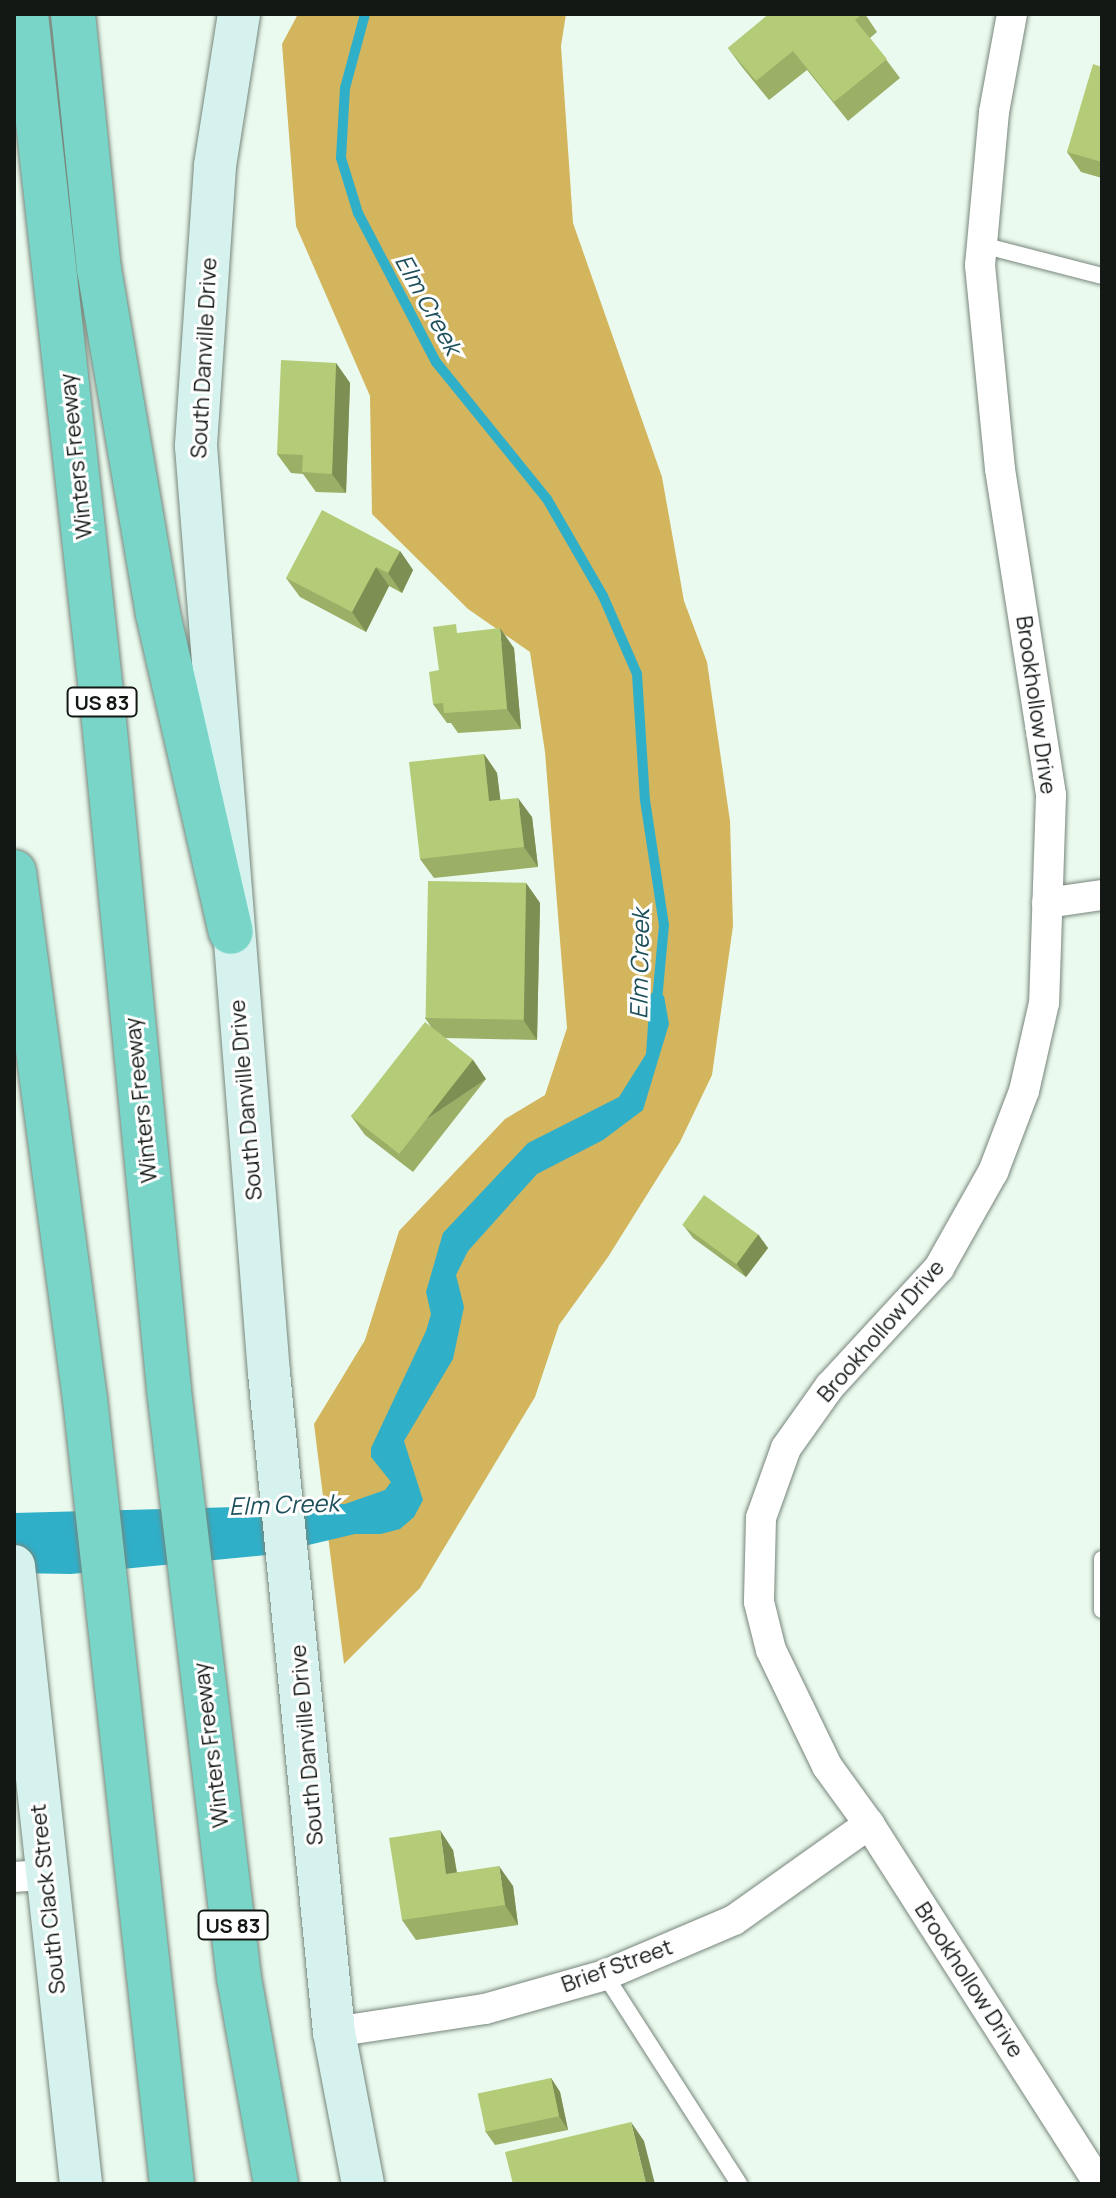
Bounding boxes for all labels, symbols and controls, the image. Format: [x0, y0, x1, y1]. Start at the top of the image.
water label: Elm Creek [390, 249, 468, 359]
street label: South Danville Drive [186, 257, 222, 459]
street label: Winters Freeway [54, 372, 98, 540]
street label: Brookhollow Drive [1010, 614, 1062, 796]
road number: US 83 [66, 686, 138, 718]
water label: Elm Creek [624, 909, 654, 1019]
street label: South Danville Drive [224, 999, 268, 1201]
street label: Winters Freeway [119, 1016, 163, 1184]
street label: Brookhollow Drive [812, 1254, 950, 1408]
water label: Elm Creek [229, 1488, 339, 1520]
street label: South Danville Drive [285, 1644, 329, 1846]
street label: Winters Freeway [188, 1661, 234, 1829]
street label: South Clack Street [25, 1803, 71, 1995]
street label: Brookhollow Drive [909, 1897, 1029, 2063]
road number: US 83 [197, 1909, 269, 1941]
street label: Brief Street [558, 1934, 676, 1998]

